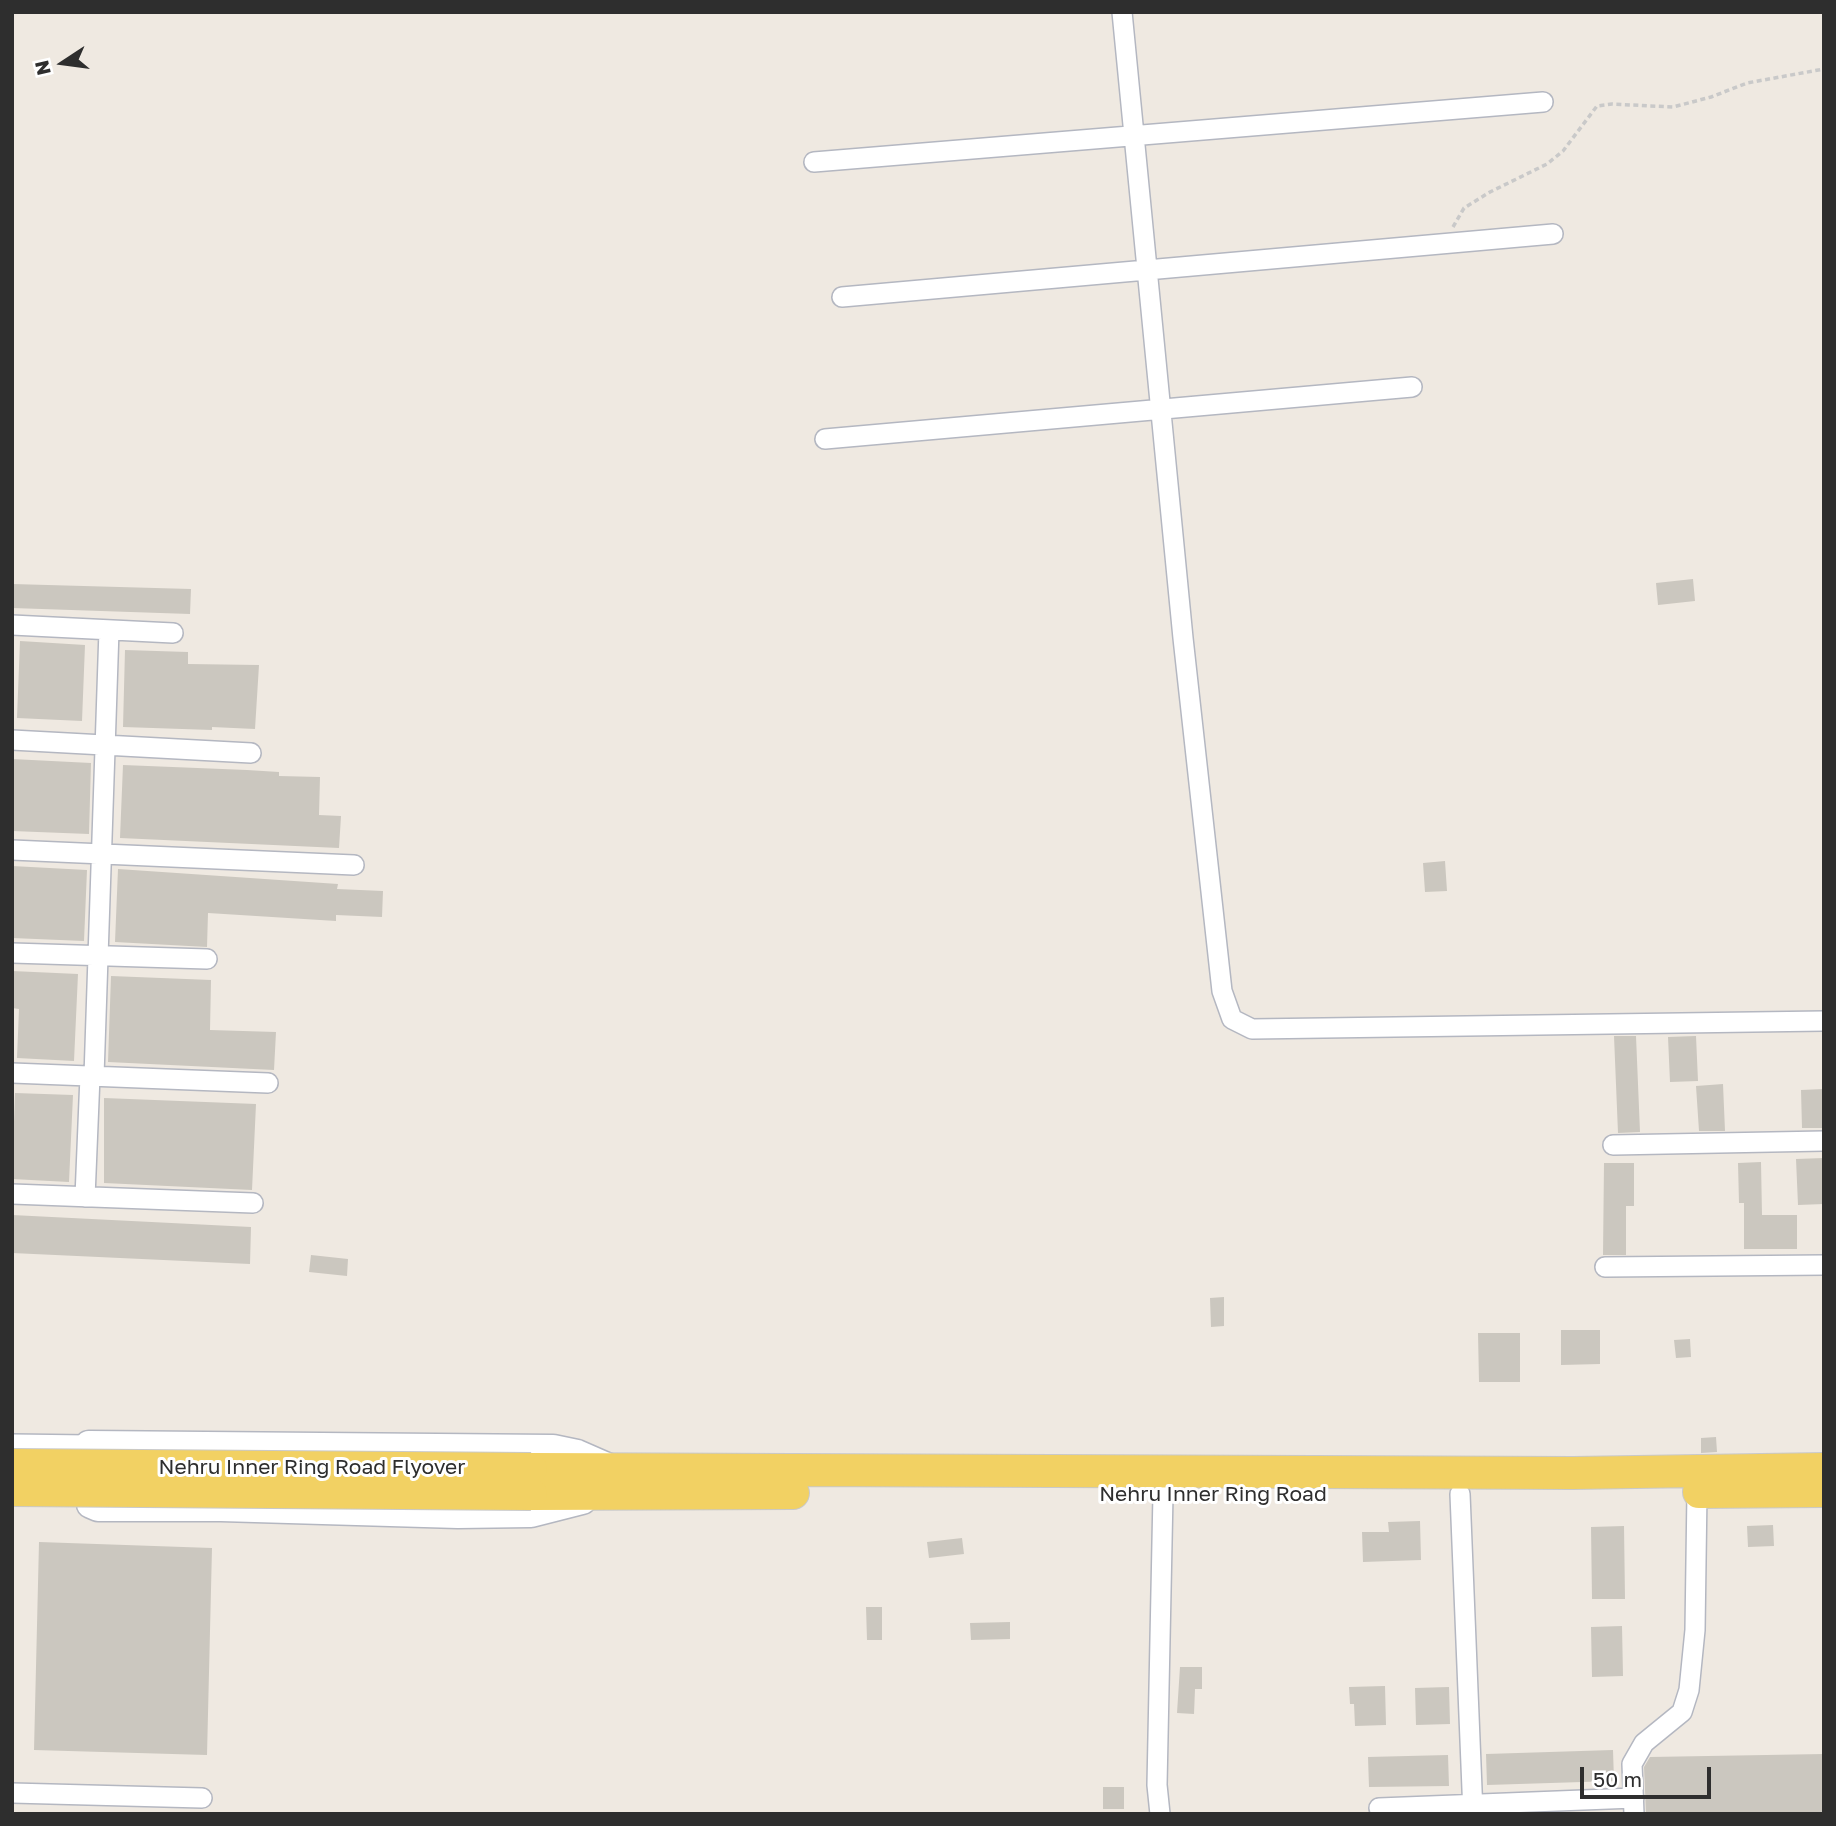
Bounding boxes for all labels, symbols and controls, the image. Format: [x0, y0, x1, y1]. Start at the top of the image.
north arrow [28, 28, 98, 98]
text: N [29, 58, 55, 77]
street label: Nehru Inner Ring Road Flyover [159, 1454, 465, 1480]
street label: Nehru Inner Ring Road [1099, 1481, 1327, 1507]
scale bar [1584, 1752, 1715, 1796]
text: 50 m [1593, 1766, 1642, 1792]

